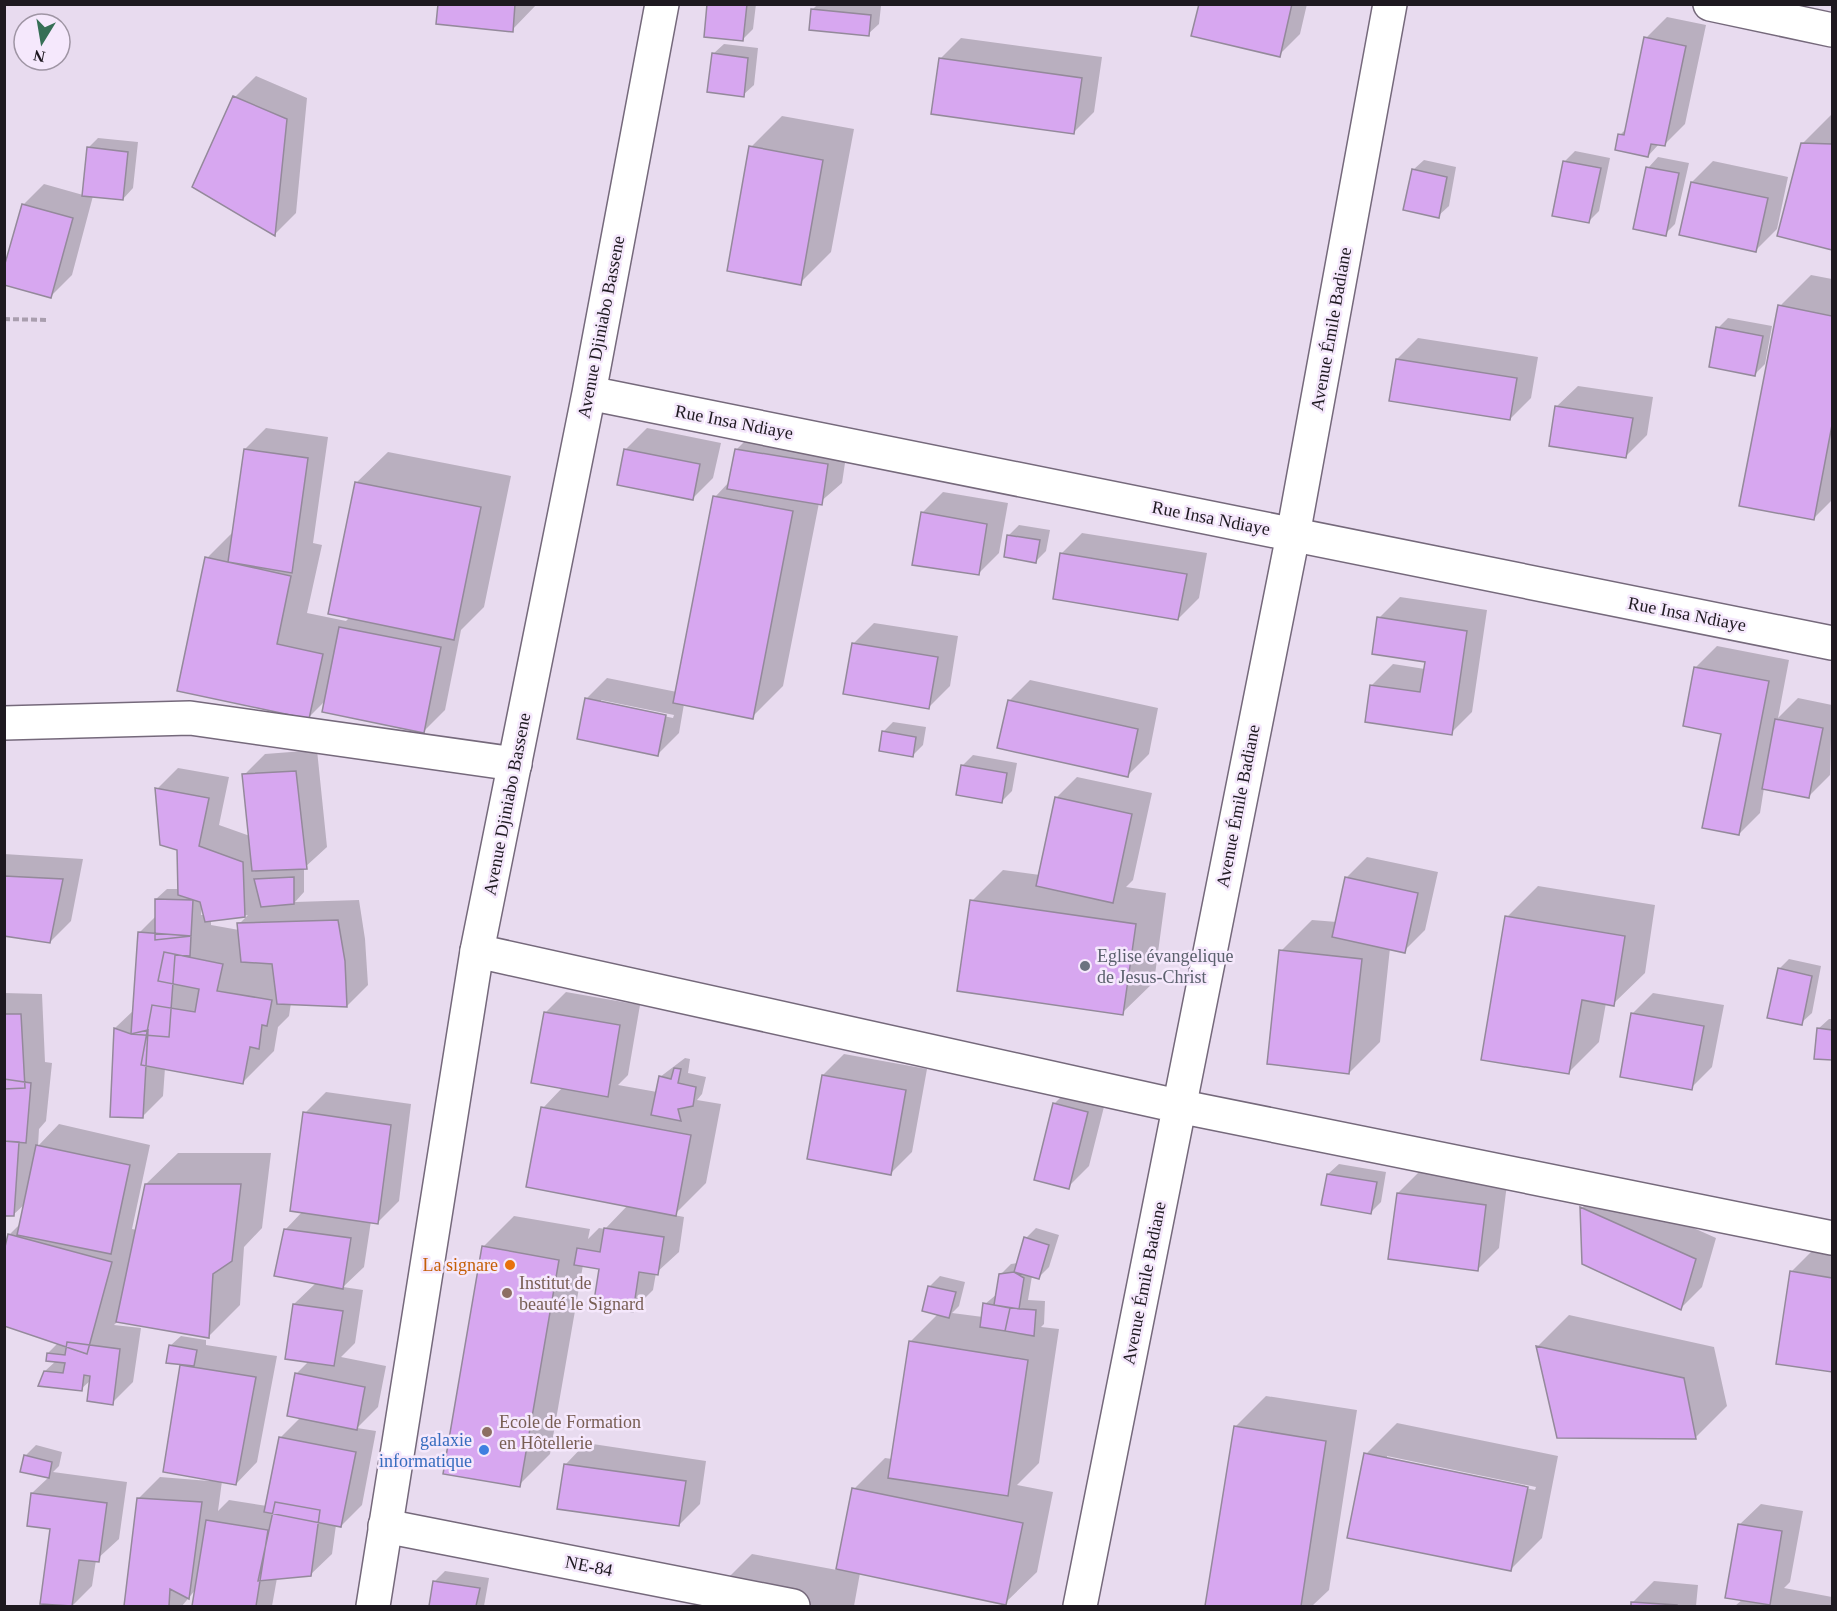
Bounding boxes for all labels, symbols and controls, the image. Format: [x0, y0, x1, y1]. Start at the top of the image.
north arrow [12, 12, 72, 72]
text: N [32, 47, 47, 66]
street label: Avenue Djiniabo Bassene [573, 234, 629, 420]
street label: Avenue Émile Badiane [1306, 246, 1355, 412]
street label: Rue Insa Ndiaye [673, 401, 795, 443]
street label: Rue Insa Ndiaye [1150, 497, 1272, 539]
street label: Rue Insa Ndiaye [1626, 593, 1748, 635]
street label: Avenue Djiniabo Bassene [479, 711, 535, 897]
street label: Avenue Émile Badiane [1211, 723, 1264, 889]
place label: Eglise évangelique de Jesus-Christ [1097, 946, 1233, 987]
marker: Eglise évangelique de Jesus-Christ [1078, 959, 1092, 973]
street label: Avenue Émile Badiane [1117, 1200, 1170, 1366]
place label: La signare [423, 1255, 498, 1275]
marker: La signare [503, 1258, 517, 1272]
place label: Institut de beauté le Signard [519, 1273, 644, 1314]
marker: Institut de beauté le Signard [500, 1286, 514, 1300]
place label: Ecole de Formation en Hôtellerie [499, 1412, 641, 1453]
marker: Ecole de Formation en Hôtellerie [480, 1425, 494, 1439]
place label: galaxie informatique [379, 1430, 472, 1471]
marker: galaxie informatique [477, 1443, 491, 1457]
street label: NE-84 [564, 1552, 614, 1580]

